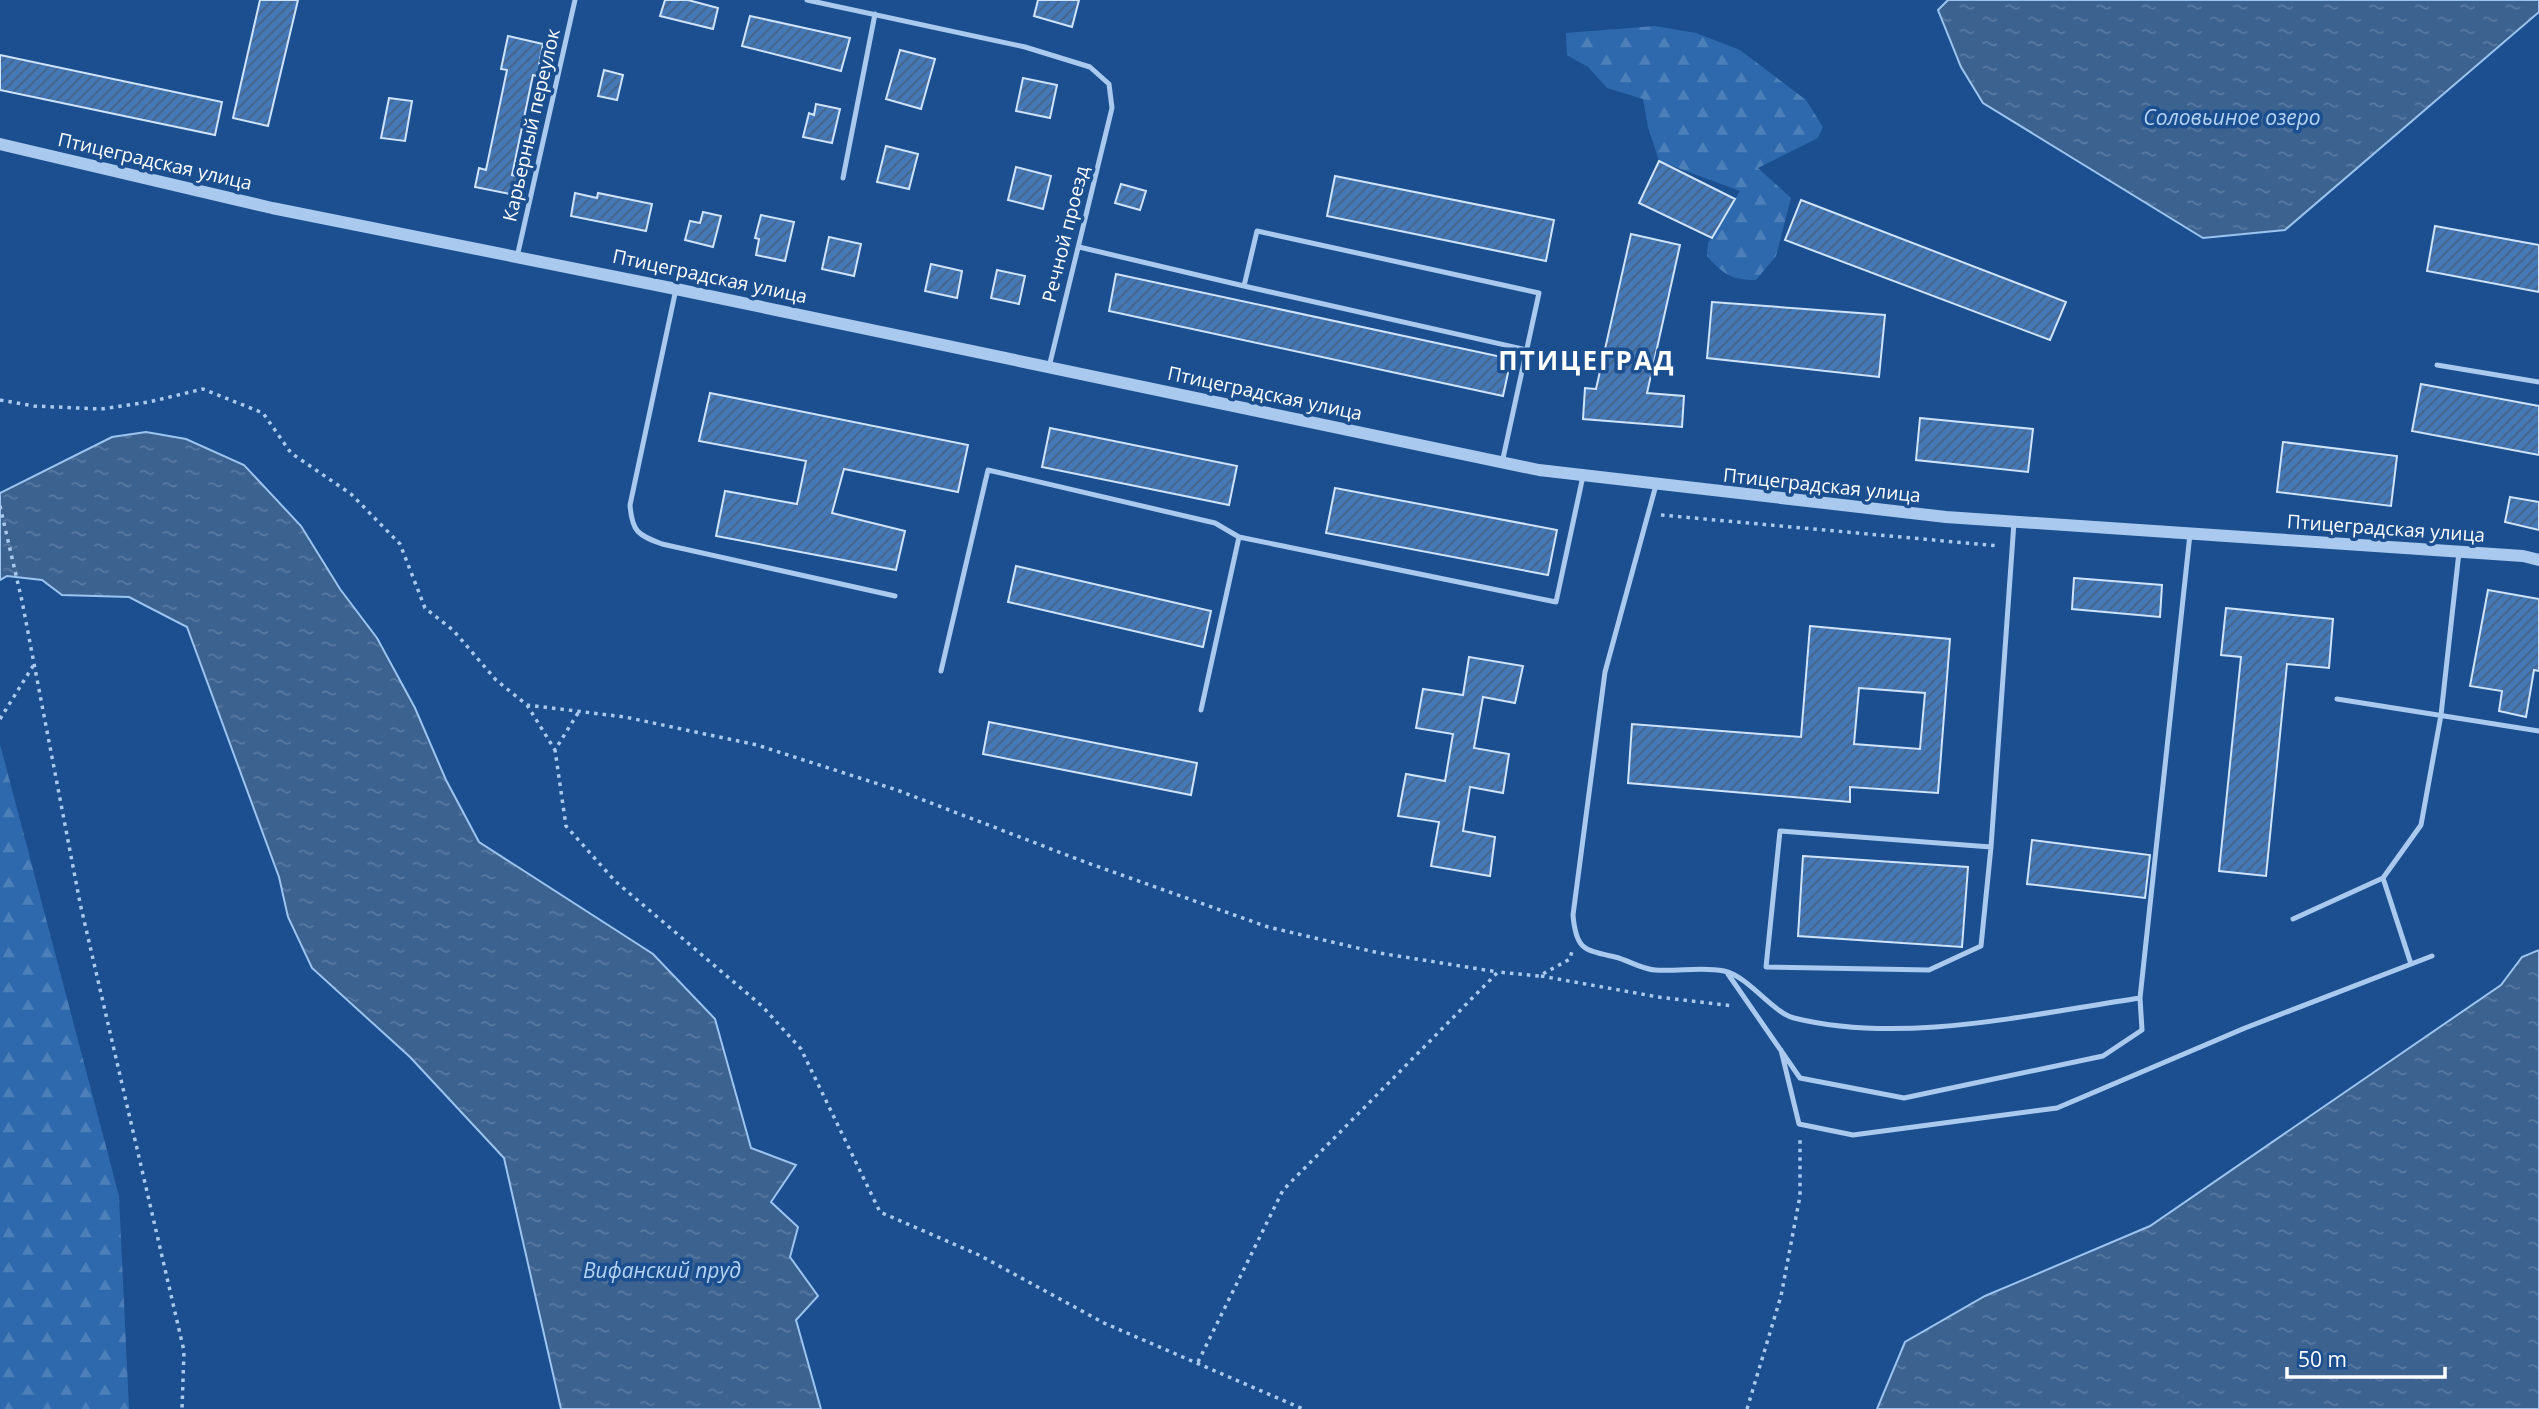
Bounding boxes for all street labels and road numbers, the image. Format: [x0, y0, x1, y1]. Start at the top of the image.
street label: Карьерный переулок [496, 26, 566, 224]
street label: Птицеградская улица [55, 126, 255, 196]
street label: Речной проезд [1035, 163, 1095, 305]
street label: Птицеградская улица [610, 243, 810, 309]
street label: Птицеградская улица [1165, 360, 1365, 426]
street label: Птицеградская улица [1722, 462, 1922, 508]
street label: Птицеградская улица [2286, 508, 2486, 548]

